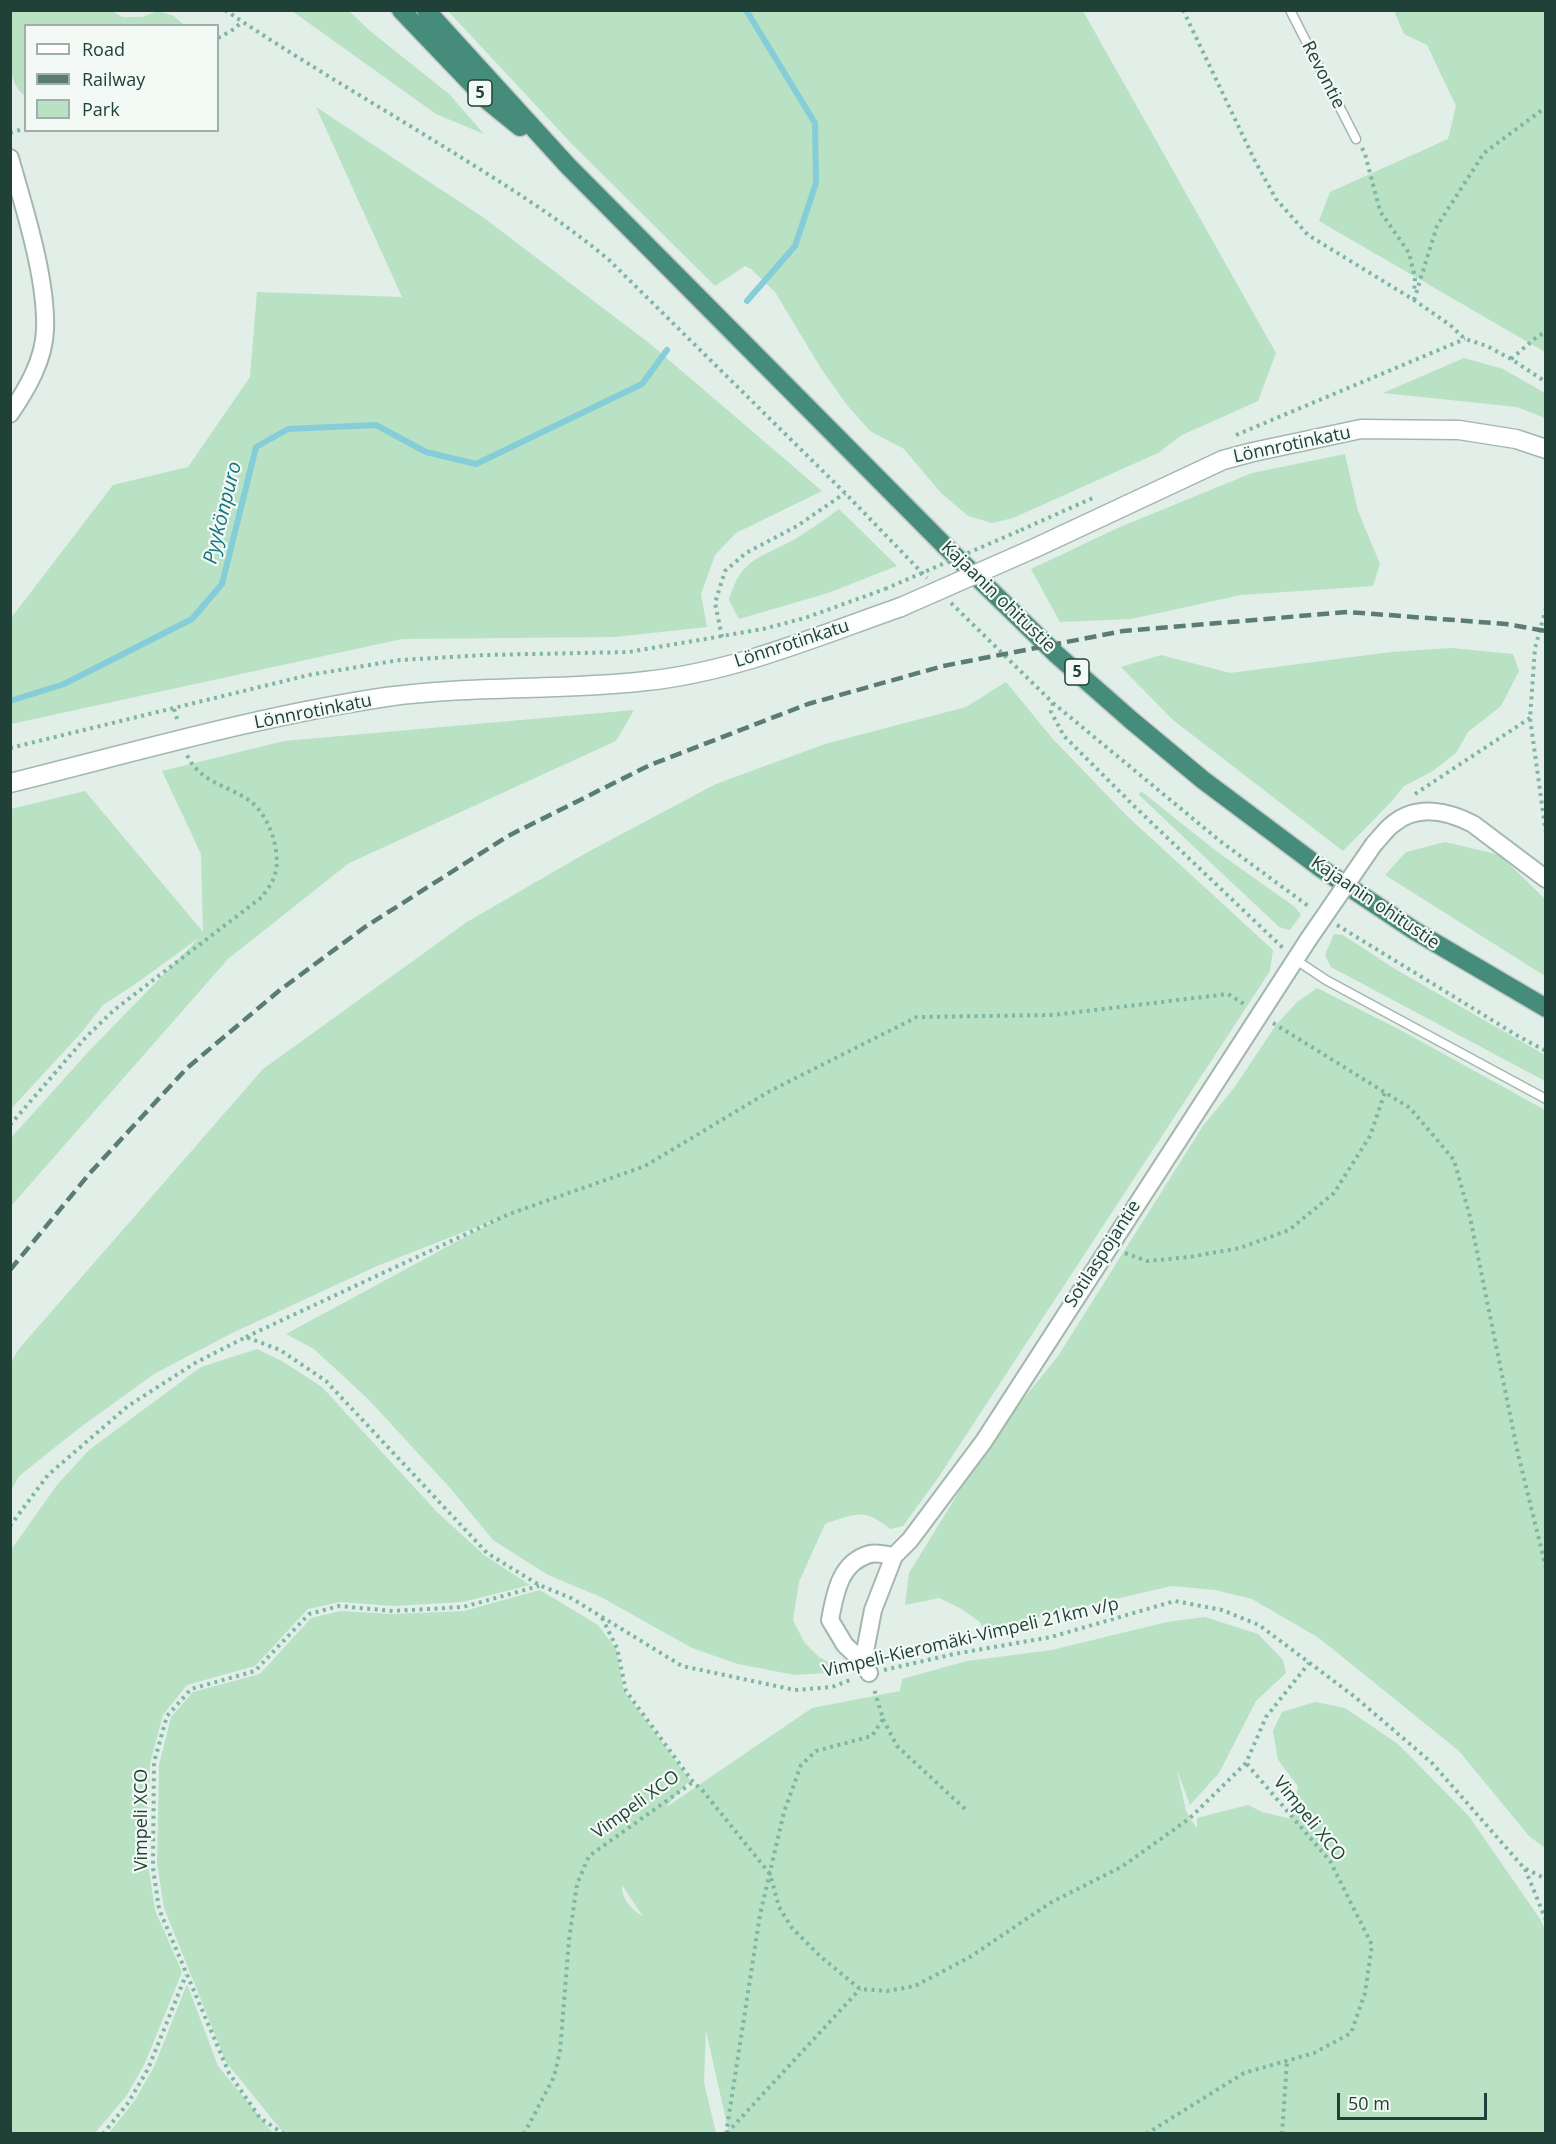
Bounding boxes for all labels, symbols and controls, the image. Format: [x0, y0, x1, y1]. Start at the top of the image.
legend [24, 24, 219, 132]
text: Road [82, 37, 125, 61]
street label: Revontie [1297, 38, 1349, 112]
text: Railway [82, 67, 145, 91]
road number: 5 [468, 80, 492, 106]
text: Park [82, 97, 120, 121]
street label: Lönnrotinkatu [1231, 422, 1353, 468]
water label: Pyykönpuro [199, 459, 247, 567]
street label: Kajaanin ohitustie [936, 537, 1060, 657]
street label: Lönnrotinkatu [732, 615, 852, 673]
road number: 5 [1065, 659, 1089, 685]
street label: Lönnrotinkatu [252, 690, 374, 734]
street label: Kajaanin ohitustie [1307, 852, 1443, 954]
street label: Sotilaspojantie [1060, 1196, 1146, 1312]
street label: Vimpeli-Kieromäki-Vimpeli 21km v/p [821, 1593, 1121, 1683]
street label: Vimpeli XCO [588, 1766, 684, 1844]
street label: Vimpeli XCO [131, 1769, 153, 1871]
street label: Vimpeli XCO [1268, 1772, 1350, 1866]
scale bar [1340, 2081, 1490, 2119]
text: 50 m [1348, 2091, 1390, 2115]

